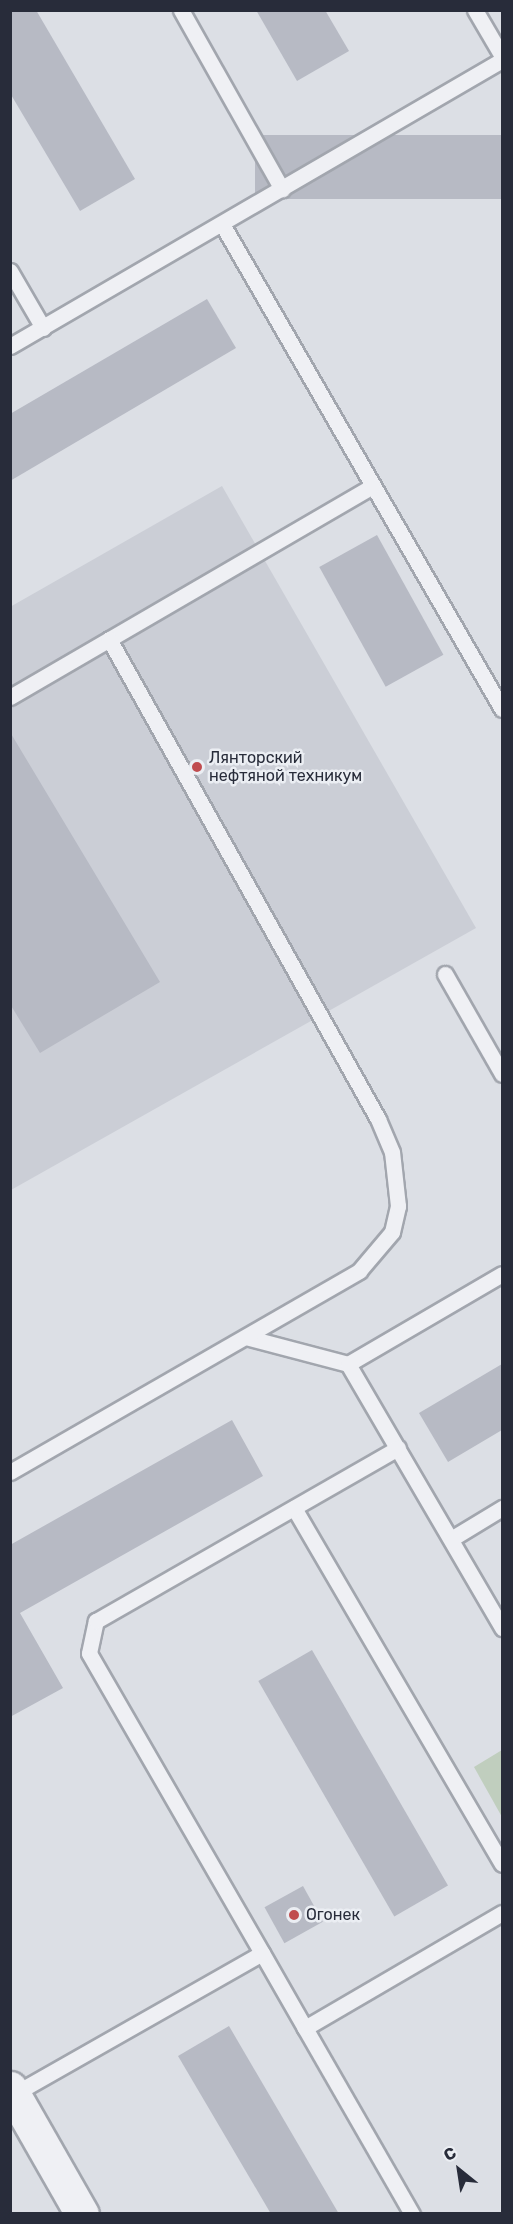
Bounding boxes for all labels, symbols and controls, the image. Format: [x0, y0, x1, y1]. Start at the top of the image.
place label: Лянторский нефтяной техникум [209, 748, 362, 786]
marker: Лянторский нефтяной техникум [190, 760, 204, 774]
place label: Огонек [306, 1905, 360, 1925]
marker: Огонек [287, 1908, 301, 1922]
north arrow [429, 2140, 489, 2200]
text: С [440, 2143, 459, 2165]

